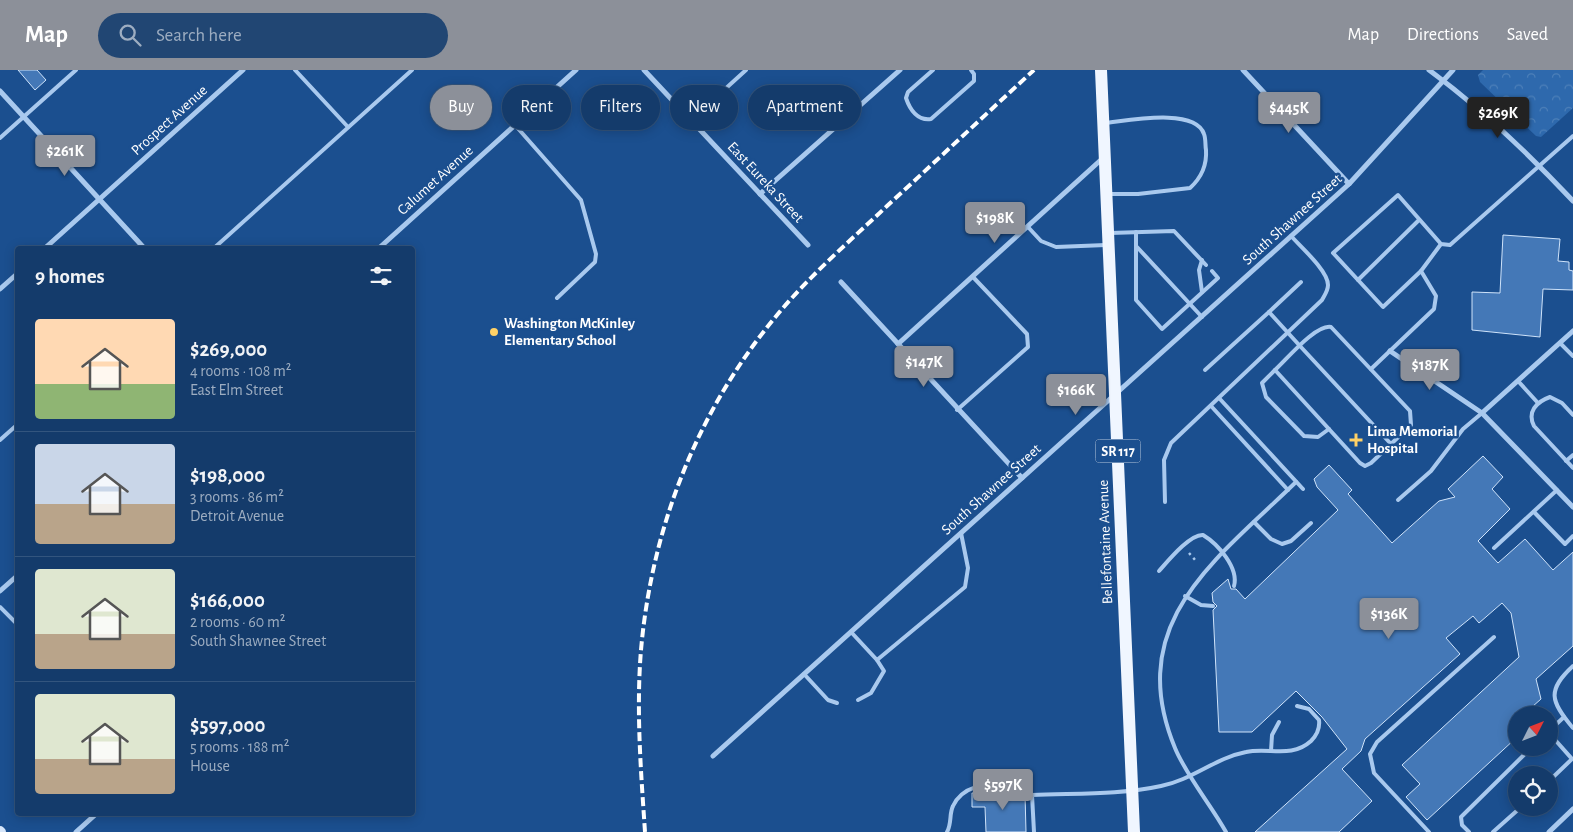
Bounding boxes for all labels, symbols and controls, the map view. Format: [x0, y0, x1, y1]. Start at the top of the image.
search box [98, 13, 448, 58]
icon: search [116, 21, 144, 49]
text: Map [25, 23, 68, 47]
text: Search here [156, 26, 242, 45]
text: Map [1348, 26, 1379, 44]
text: Directions [1407, 26, 1479, 44]
text: Saved [1507, 26, 1548, 44]
street label: Prospect Avenue [128, 82, 210, 158]
chip: Buy [430, 85, 492, 130]
chip: Rent [502, 85, 571, 130]
chip: Filters [581, 85, 660, 130]
chip: New [670, 85, 738, 130]
chip: Apartment [748, 85, 861, 130]
pin: $445K [1254, 92, 1324, 134]
pin: $269K [1463, 97, 1533, 139]
text: $445K [1269, 100, 1309, 116]
text: $269K [1478, 105, 1518, 121]
pin: $261K [30, 134, 100, 177]
street label: East Eureka Street [725, 139, 807, 226]
text: $261K [46, 143, 84, 159]
street label: Calumet Avenue [395, 143, 476, 218]
street label: South Shawnee Street [1240, 171, 1345, 268]
pin: $198K [960, 202, 1030, 244]
text: $198K [976, 210, 1014, 226]
icon: filters [367, 262, 395, 290]
text: 9 homes [35, 266, 105, 287]
place label: Washington McKinley Elementary School [504, 316, 635, 348]
marker: Washington McKinley Elementary School [488, 326, 500, 338]
icon: home [75, 339, 135, 399]
text: $269,000 [190, 339, 267, 360]
pin: $147K [889, 346, 959, 388]
pin: $187K [1395, 348, 1465, 391]
text: $147K [905, 354, 943, 370]
text: $187K [1411, 357, 1449, 373]
text: 4 rooms · 108 m² [190, 363, 291, 379]
pin: $166K [1041, 374, 1111, 416]
text: East Elm Street [190, 382, 283, 398]
text: $166K [1057, 382, 1095, 398]
place label: Lima Memorial Hospital [1367, 424, 1458, 456]
marker: Lima Memorial Hospital [1349, 433, 1363, 447]
road number: SR 117 [1096, 440, 1140, 462]
street label: South Shawnee Street [939, 441, 1044, 538]
icon: home [75, 464, 135, 524]
text: $198,000 [190, 465, 265, 486]
street label: Bellefontaine Avenue [1096, 479, 1115, 604]
text: 3 rooms · 86 m² [190, 489, 284, 505]
text: Detroit Avenue [190, 508, 284, 524]
icon: home [75, 589, 135, 649]
text: $166,000 [190, 590, 265, 611]
pin: $136K [1354, 598, 1424, 640]
text: $136K [1371, 606, 1407, 622]
text: 2 rooms · 60 m² [190, 614, 285, 630]
text: South Shawnee Street [190, 633, 326, 649]
north arrow [1508, 706, 1558, 756]
map controls [1508, 706, 1558, 816]
icon: home [75, 714, 135, 774]
text: $597,000 [190, 715, 265, 736]
text: 5 rooms · 188 m² [190, 739, 289, 755]
text: House [190, 758, 230, 774]
button: locate [1508, 766, 1558, 816]
pin: $597K [968, 768, 1038, 811]
text: $597K [984, 777, 1022, 793]

